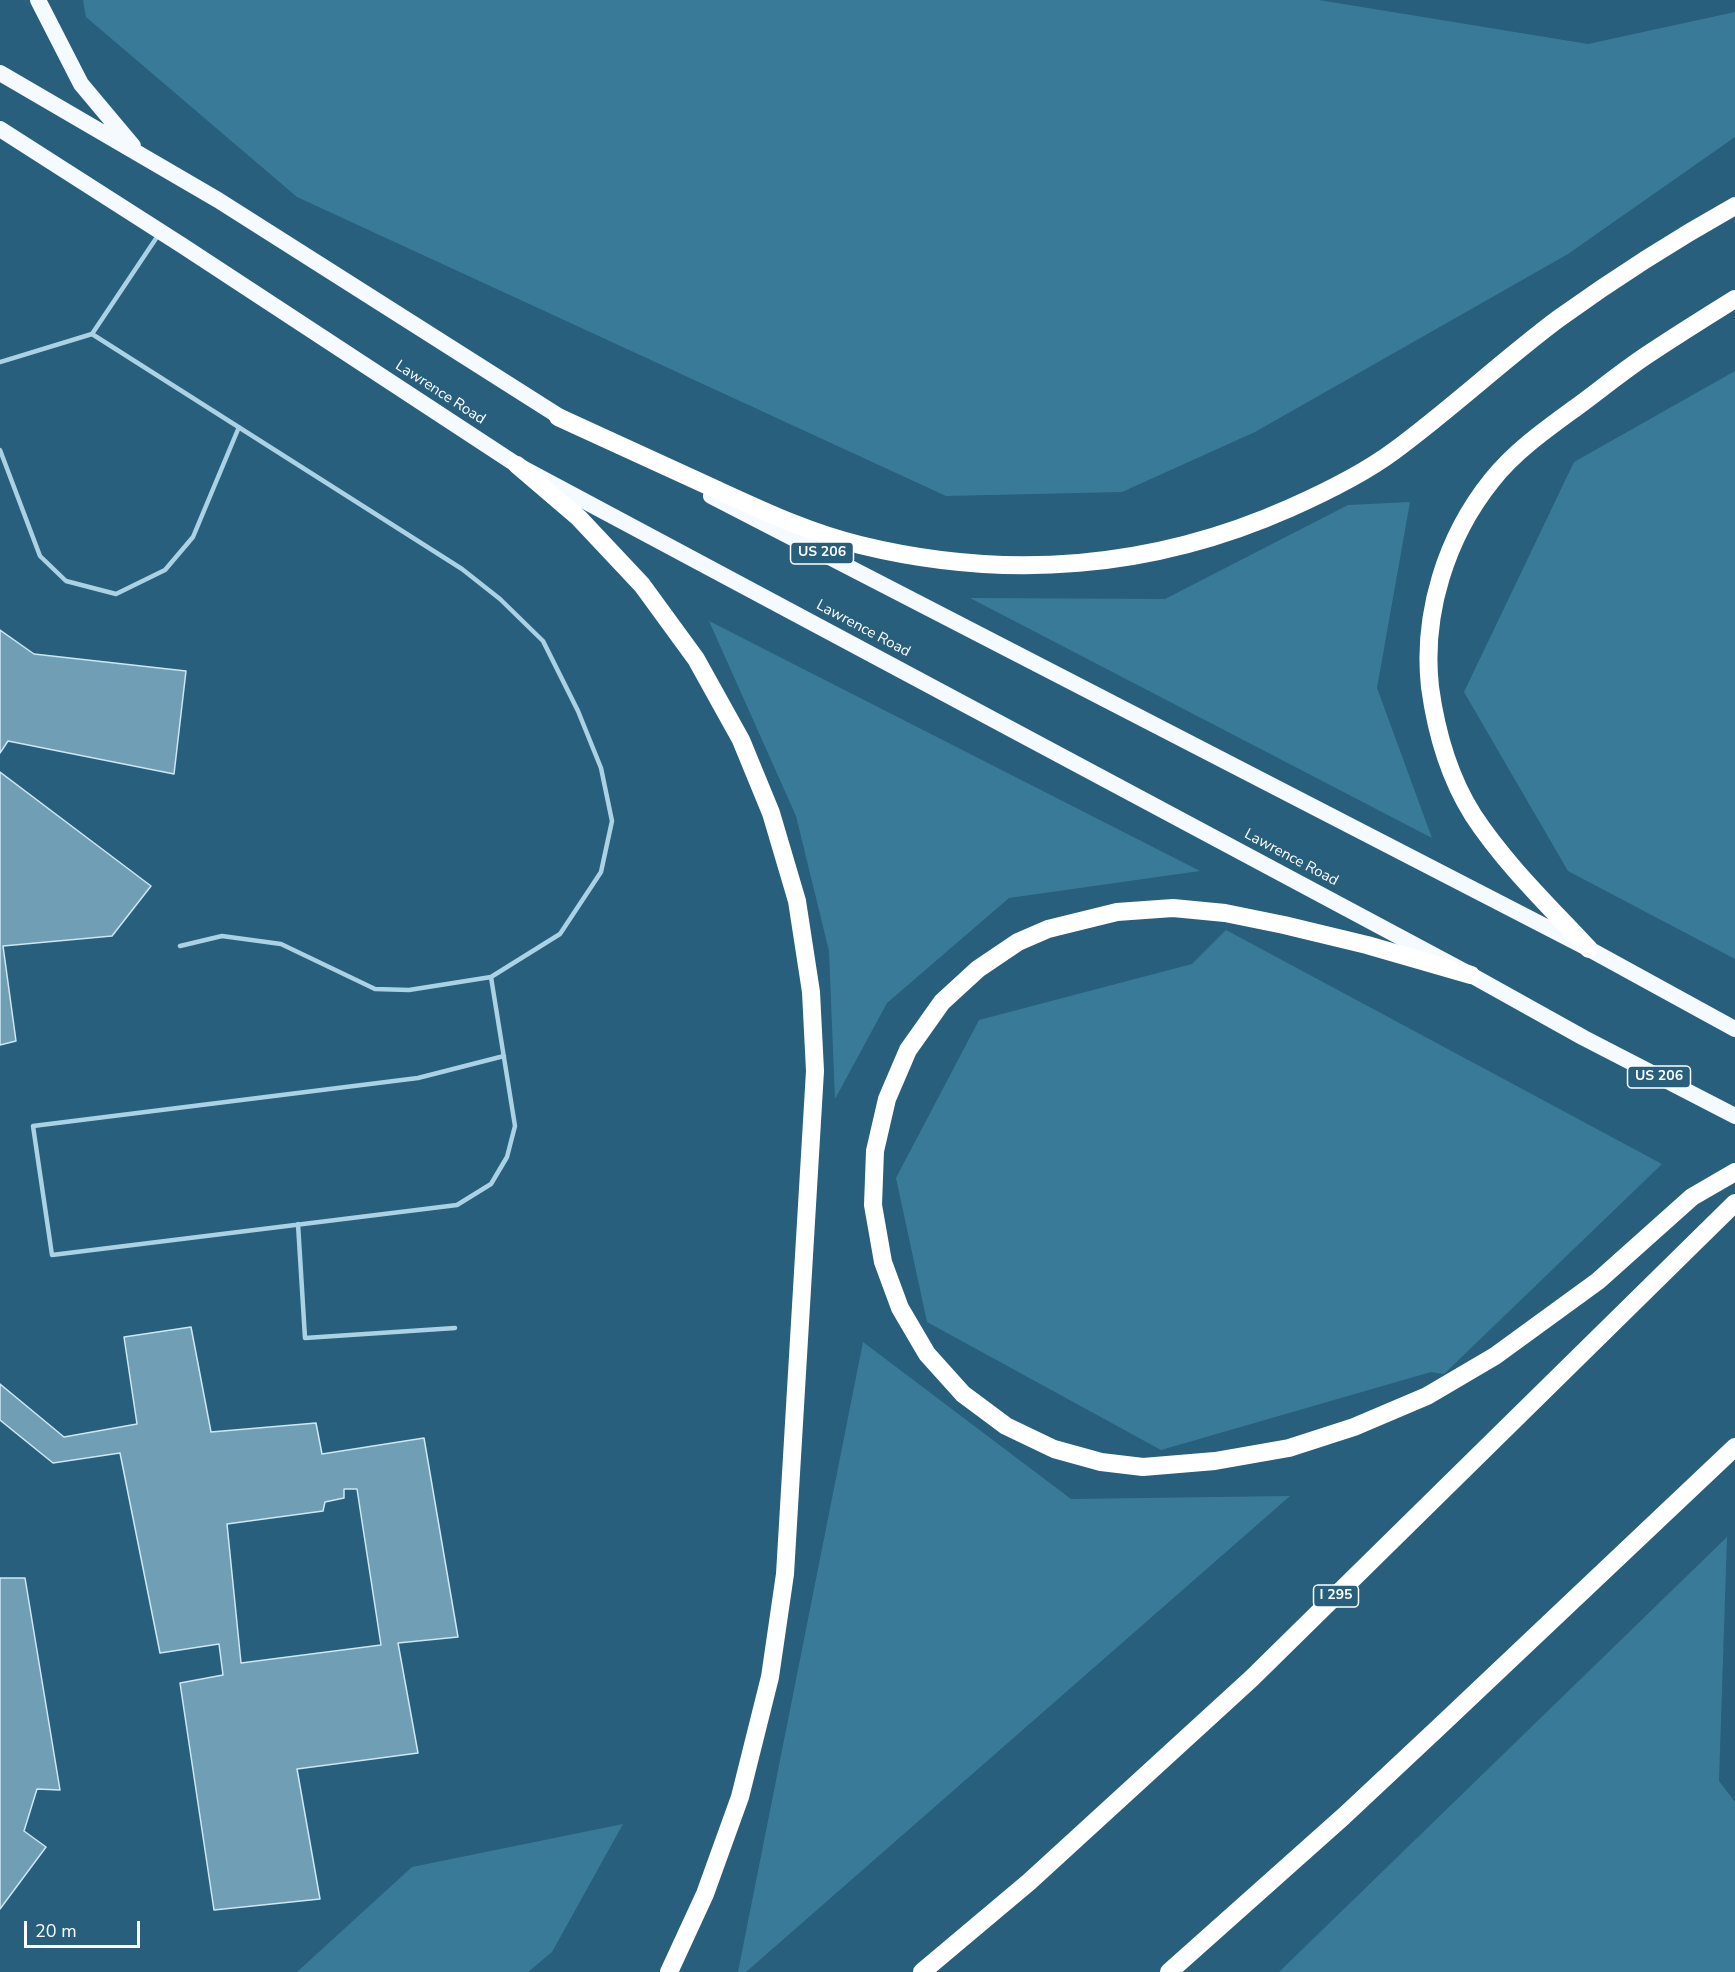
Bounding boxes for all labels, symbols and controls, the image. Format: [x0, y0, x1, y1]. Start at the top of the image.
street label: Lawrence Road [392, 357, 488, 429]
road number: US 206 [790, 542, 854, 564]
street label: Lawrence Road [813, 597, 913, 661]
street label: Lawrence Road [1241, 826, 1341, 890]
road number: US 206 [1628, 1066, 1690, 1088]
road number: I 295 [1314, 1585, 1358, 1607]
scale bar [27, 1909, 142, 1947]
text: 20 m [35, 1919, 77, 1943]

